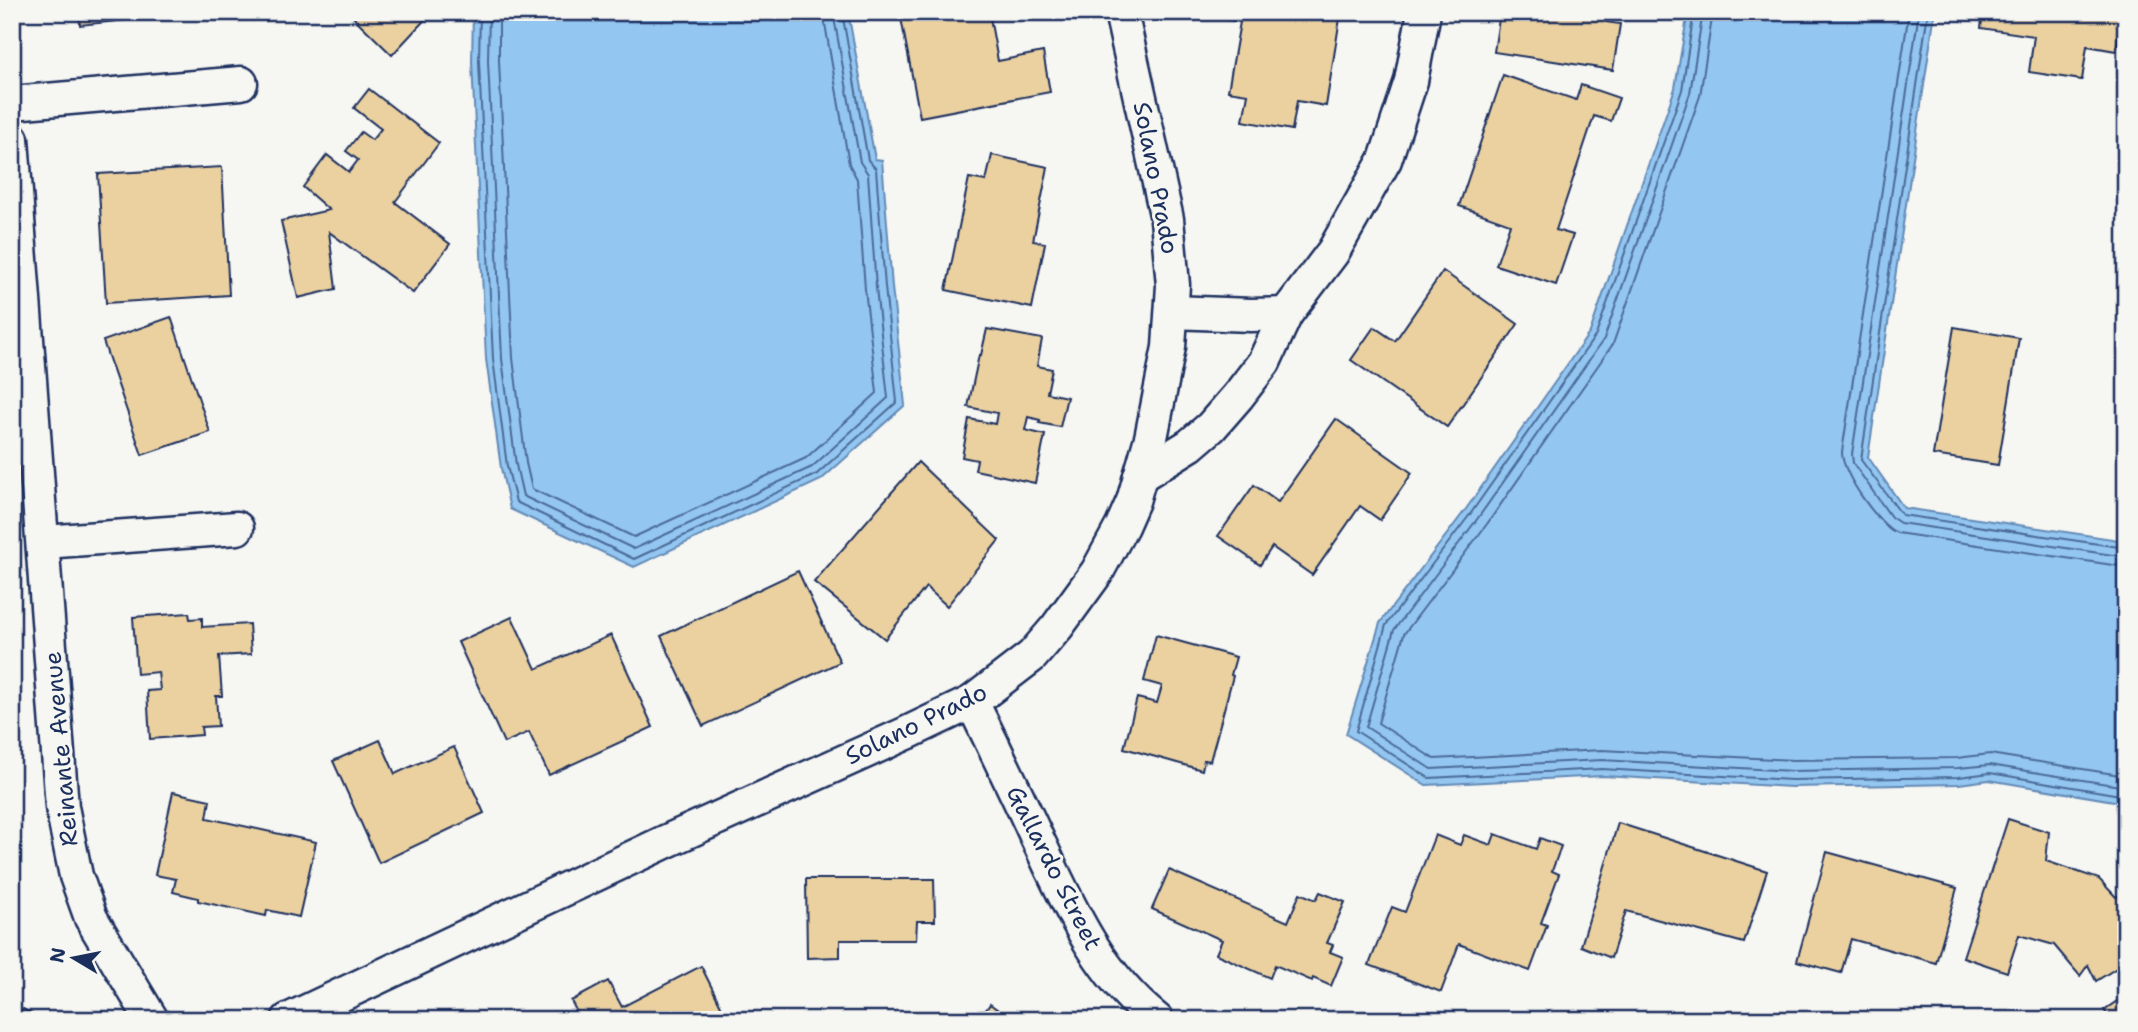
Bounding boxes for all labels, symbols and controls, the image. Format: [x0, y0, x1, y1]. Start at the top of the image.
street label: Solano Prado [1126, 99, 1186, 257]
street label: Reinante Avenue [37, 650, 85, 848]
street label: Solano Prado [840, 676, 992, 772]
street label: Gallardo Street [999, 780, 1109, 956]
north arrow [38, 923, 108, 993]
text: N [44, 946, 71, 965]

